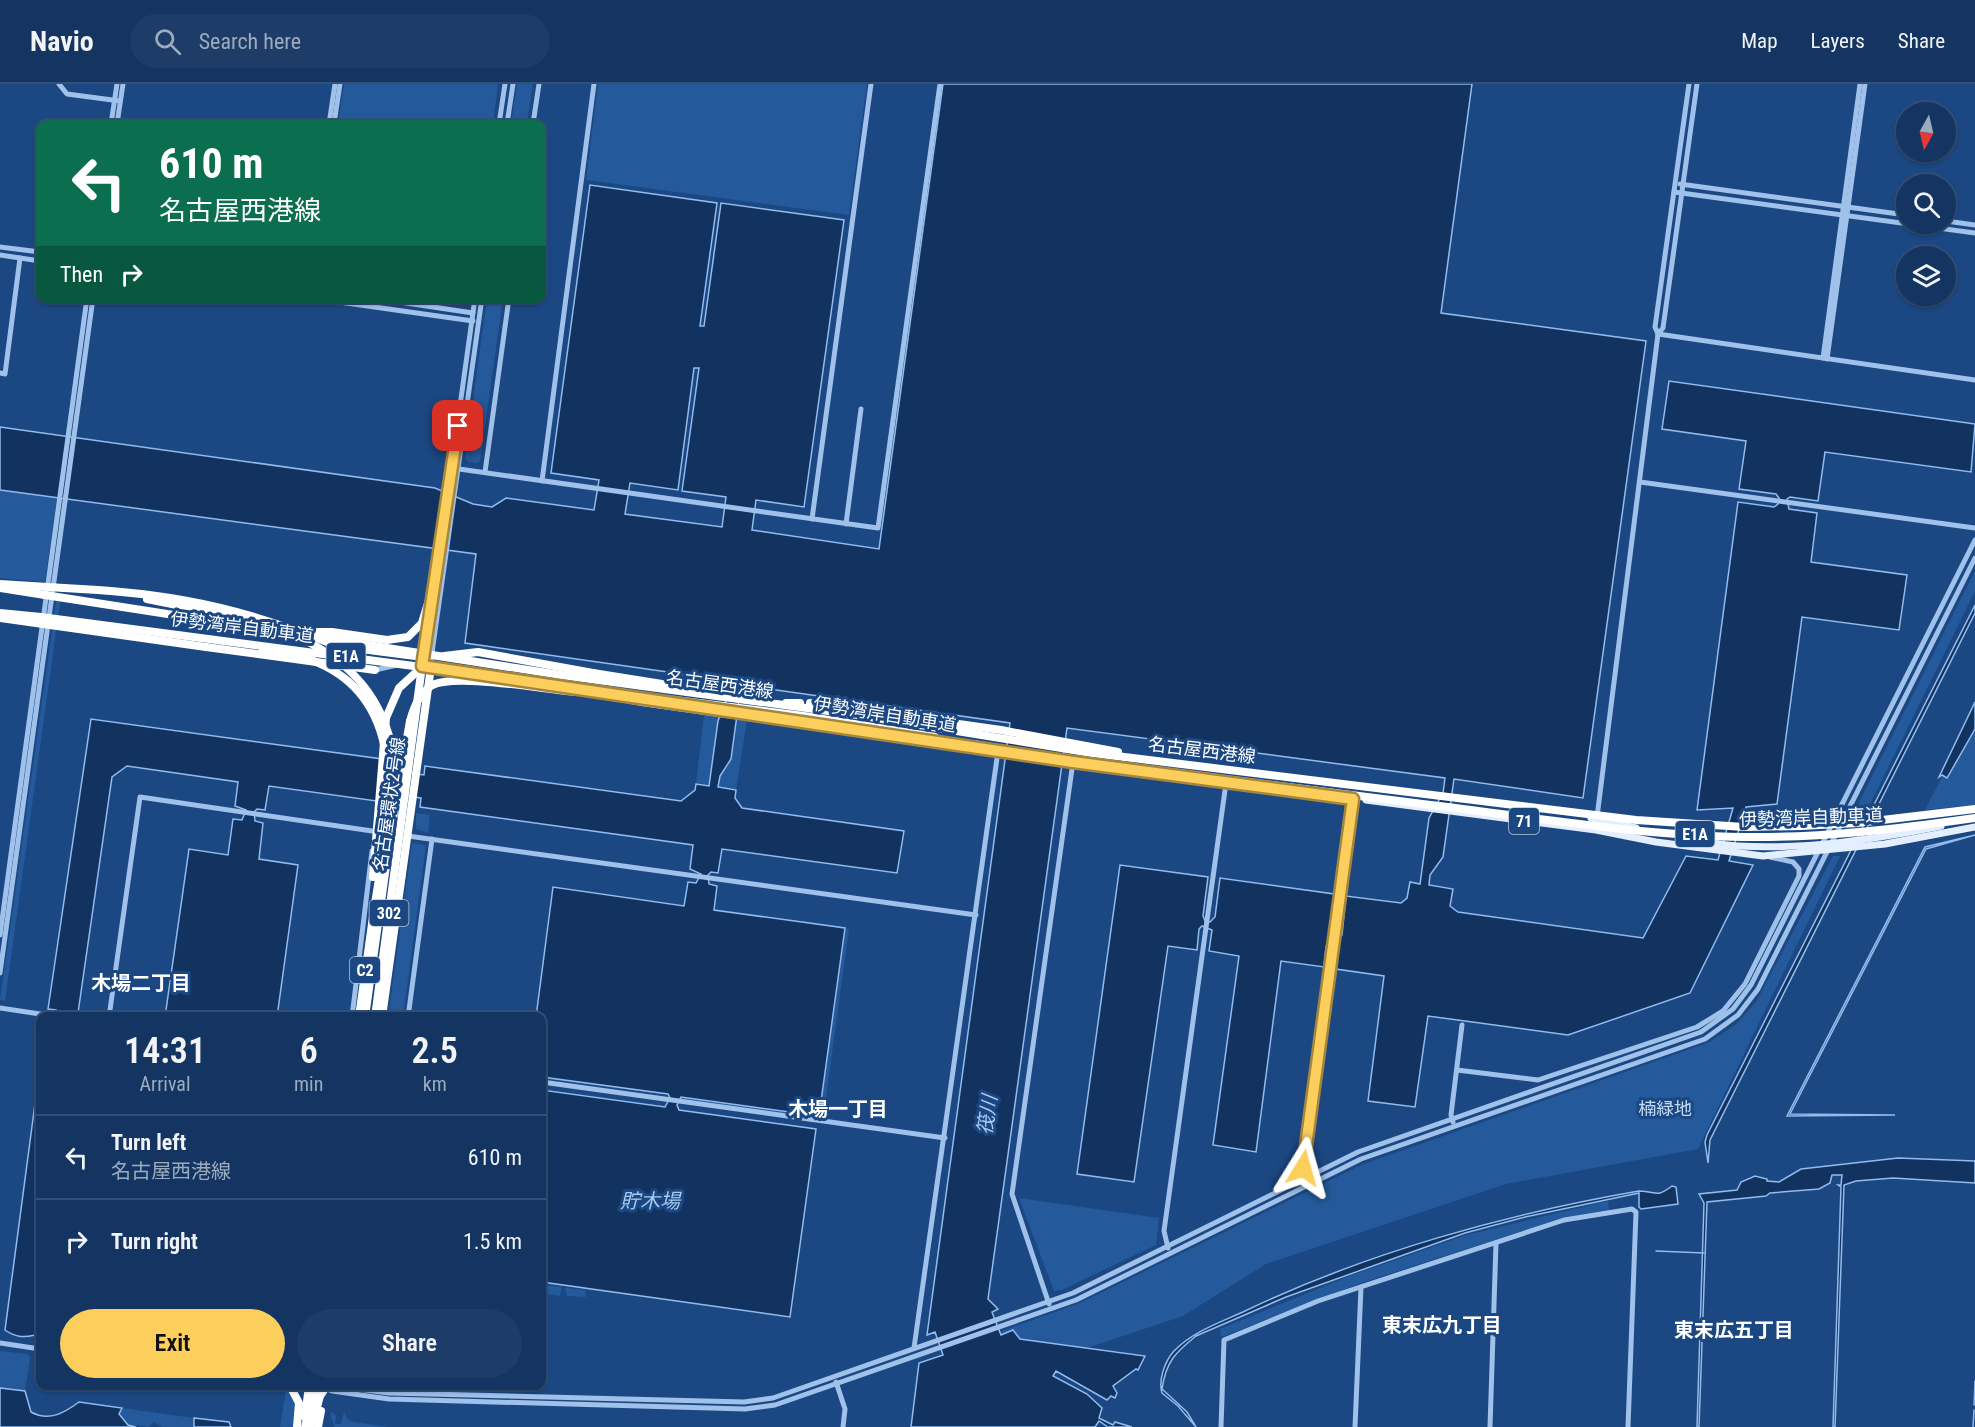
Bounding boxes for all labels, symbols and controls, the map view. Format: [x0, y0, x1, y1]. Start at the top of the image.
search box [130, 14, 550, 68]
text: Navio [30, 25, 94, 58]
icon: search [151, 25, 184, 58]
text: Search here [199, 29, 301, 54]
text: Map [1741, 29, 1778, 53]
text: Layers [1811, 29, 1865, 53]
text: Share [1898, 29, 1945, 53]
north arrow [1896, 102, 1956, 162]
map controls [1896, 102, 1956, 306]
text: 610 m [159, 139, 264, 188]
icon: left [60, 144, 138, 222]
button: search [1896, 174, 1956, 234]
text: 名古屋西港線 [159, 195, 321, 227]
button: layers [1896, 246, 1956, 306]
icon: right [115, 258, 148, 291]
text: Then [60, 262, 103, 287]
pin [432, 400, 483, 451]
icon: arrive [441, 409, 474, 442]
street label: 伊勢湾岸自動車道 [169, 608, 315, 646]
road number: E1A [326, 643, 366, 669]
street label: 名古屋西港線 [665, 666, 775, 702]
street label: 伊勢湾岸自動車道 [812, 692, 958, 736]
street label: 名古屋西港線 [1147, 733, 1257, 767]
street label: 名古屋環状2号線 [369, 736, 409, 872]
street label: 伊勢湾岸自動車道 [1739, 804, 1883, 830]
road number: 71 [1509, 808, 1539, 834]
road number: E1A [1676, 821, 1714, 847]
road number: 302 [370, 900, 408, 926]
road number: C2 [350, 957, 380, 983]
district label: 木場二丁目 [91, 971, 191, 995]
text: 14:31 [124, 1030, 206, 1072]
text: 6 [300, 1030, 318, 1072]
text: 2.5 [411, 1030, 458, 1072]
text: Arrival [140, 1072, 190, 1096]
text: min [294, 1072, 323, 1096]
text: km [423, 1072, 447, 1096]
water label: 筏川 [972, 1092, 1002, 1136]
district label: 木場一丁目 [788, 1097, 888, 1121]
park label: 楠緑地 [1638, 1098, 1692, 1119]
text: Turn left [111, 1130, 186, 1155]
position arrow [1271, 1136, 1335, 1200]
icon: left [60, 1141, 93, 1174]
text: 610 m [468, 1145, 522, 1170]
text: 名古屋西港線 [111, 1159, 231, 1183]
water label: 貯木場 [620, 1189, 682, 1213]
icon: right [60, 1225, 93, 1258]
text: Turn right [111, 1229, 198, 1254]
text: 1.5 km [463, 1229, 522, 1254]
button: Exit [60, 1309, 285, 1378]
button: Share [297, 1309, 522, 1378]
district label: 東末広九丁目 [1382, 1313, 1502, 1337]
district label: 東末広五丁目 [1674, 1318, 1794, 1342]

